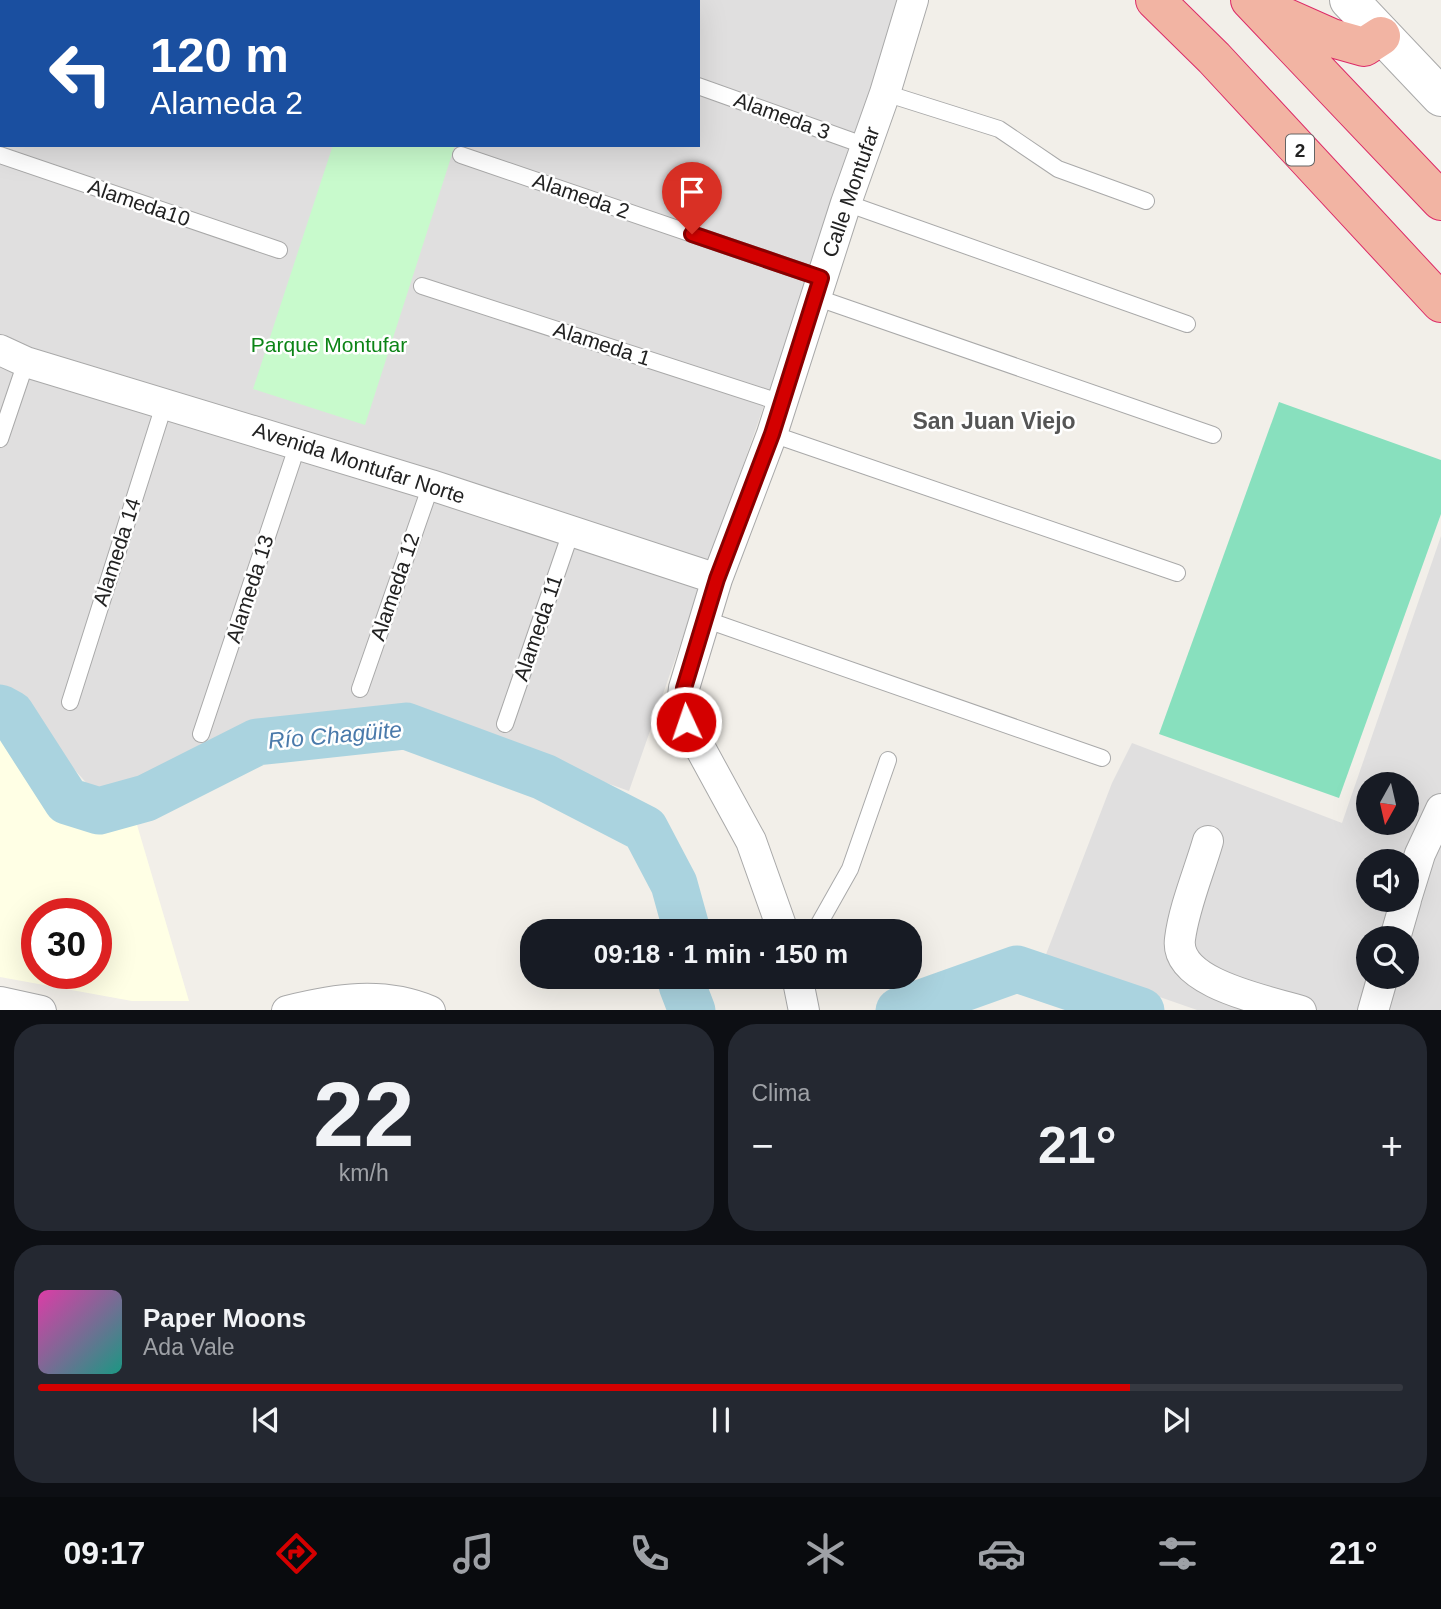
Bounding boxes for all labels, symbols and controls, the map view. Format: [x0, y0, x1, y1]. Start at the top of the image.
icon: left [35, 28, 126, 119]
text: 120 m [150, 28, 289, 82]
text: Alameda 2 [150, 85, 303, 121]
street label: Alameda 3 [731, 88, 833, 144]
street label: Calle Montufar [817, 124, 884, 260]
road number: 2 [1286, 134, 1314, 166]
pin [662, 162, 722, 234]
street label: Alameda 2 [530, 168, 632, 223]
icon: arrive [673, 173, 711, 211]
street label: Alameda10 [85, 174, 193, 231]
street label: Alameda 1 [551, 317, 653, 370]
park label: Parque Montufar [251, 333, 407, 356]
district label: San Juan Viejo [912, 408, 1076, 434]
street label: Avenida Montufar Norte [250, 417, 468, 508]
street label: Alameda 14 [88, 495, 145, 609]
street label: Alameda 12 [365, 530, 424, 644]
street label: Alameda 13 [221, 532, 278, 646]
street label: Alameda 11 [509, 572, 566, 684]
position arrow [649, 685, 723, 759]
water label: Río Chagüite [267, 716, 403, 754]
north arrow [1356, 772, 1419, 835]
map controls [1356, 772, 1419, 989]
button: sound [1356, 849, 1419, 912]
speed limit sign: 30 [21, 898, 112, 989]
button: search [1356, 926, 1419, 989]
text: 09:18 · 1 min · 150 m [594, 939, 848, 969]
text: 22 [313, 1064, 414, 1165]
text: Clima [752, 1080, 810, 1106]
text: 21° [1038, 1116, 1117, 1174]
text: − [752, 1125, 774, 1167]
text: + [1381, 1125, 1403, 1167]
text: km/h [339, 1160, 389, 1186]
text: Paper Moons [143, 1303, 306, 1333]
text: Ada Vale [143, 1334, 235, 1360]
icon: previous [247, 1401, 285, 1439]
icon: pause [702, 1401, 740, 1439]
icon: next [1157, 1401, 1195, 1439]
icon: directions [272, 1529, 321, 1578]
icon: music [449, 1529, 498, 1578]
icon: phone [625, 1529, 674, 1578]
icon: climate [801, 1529, 850, 1578]
icon: car [977, 1529, 1026, 1578]
icon: filters [1153, 1529, 1202, 1578]
text: 09:17 [64, 1535, 145, 1571]
text: 21° [1329, 1535, 1377, 1571]

